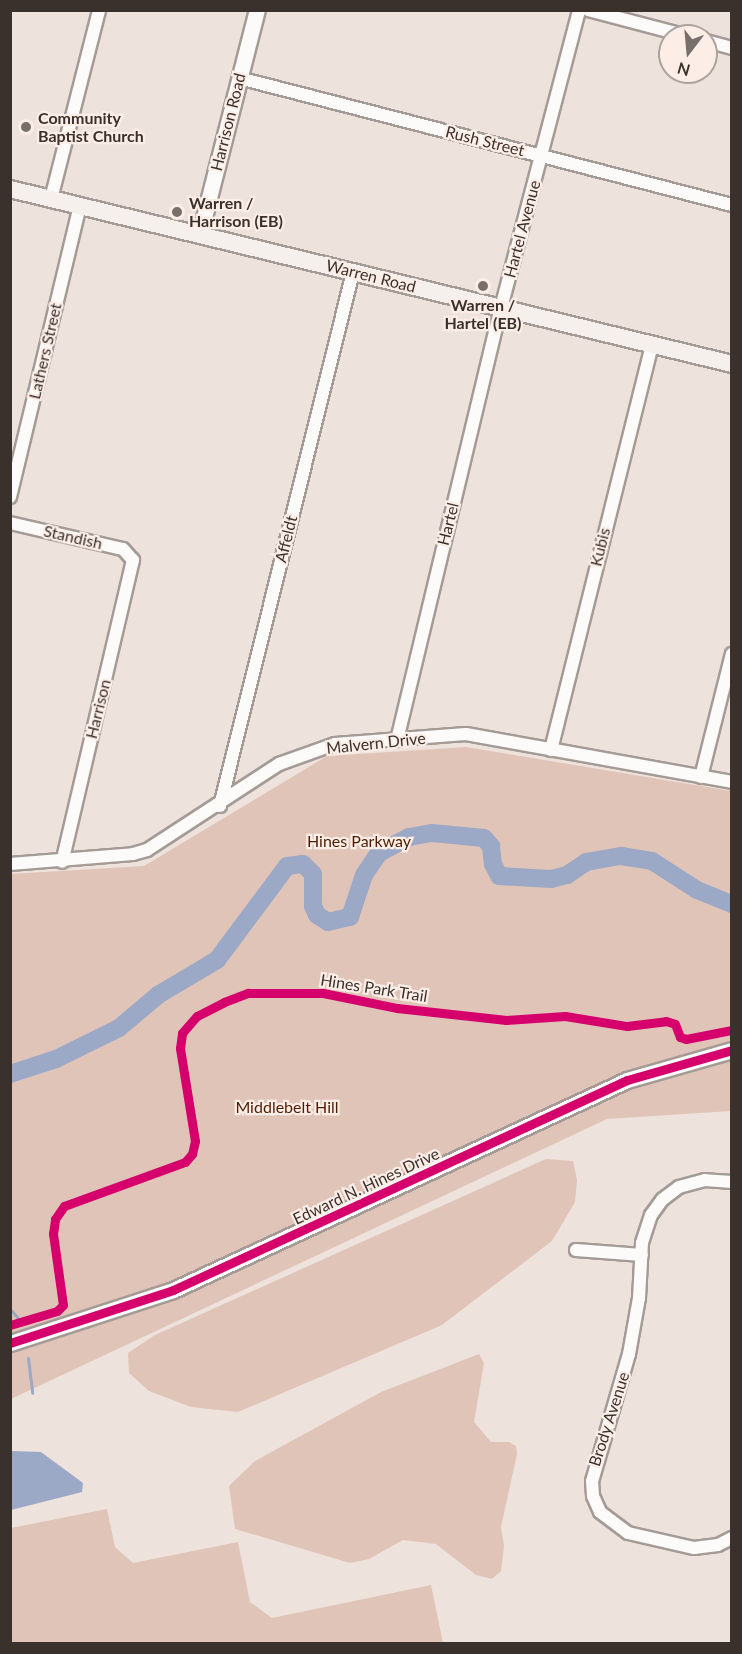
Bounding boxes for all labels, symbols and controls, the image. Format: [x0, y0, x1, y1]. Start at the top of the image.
north arrow [658, 24, 718, 84]
text: N [675, 59, 692, 81]
street label: Harrison Road [207, 71, 249, 173]
place label: Community Baptist Church [38, 108, 144, 146]
marker: Community Baptist Church [19, 120, 33, 134]
street label: Rush Street [444, 122, 526, 160]
street label: Hartel Avenue [500, 178, 544, 280]
place label: Warren / Harrison (EB) [189, 193, 283, 231]
marker: Warren / Harrison (EB) [170, 205, 184, 219]
street label: Warren Road [324, 256, 418, 296]
marker: Warren / Hartel (EB) [476, 279, 490, 293]
place label: Warren / Hartel (EB) [444, 295, 522, 333]
street label: Lathers Street [25, 301, 65, 401]
street label: Hartel [433, 500, 463, 548]
street label: Affeldt [271, 513, 301, 565]
street label: Standish [42, 521, 104, 553]
street label: Kubis [586, 526, 614, 568]
street label: Harrison [81, 677, 115, 741]
street label: Malvern Drive [325, 728, 427, 758]
park label: Hines Parkway [307, 831, 411, 851]
street label: Hines Park Trail [319, 970, 429, 1006]
park label: Middlebelt Hill [235, 1097, 339, 1117]
street label: Edward N. Hines Drive [290, 1144, 442, 1228]
street label: Brody Avenue [585, 1369, 633, 1469]

